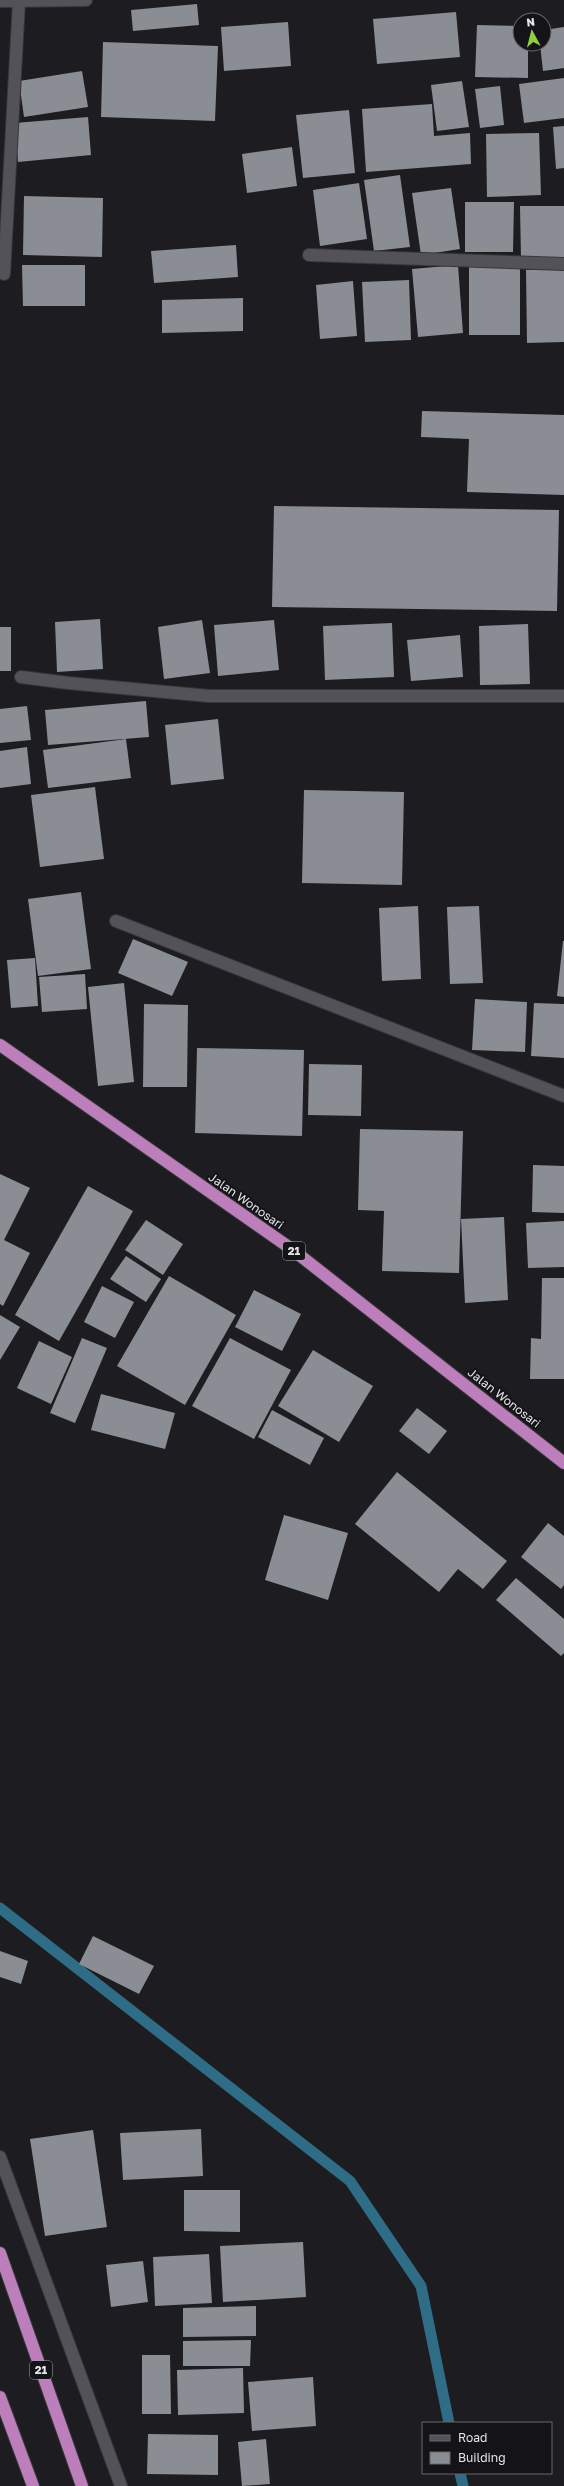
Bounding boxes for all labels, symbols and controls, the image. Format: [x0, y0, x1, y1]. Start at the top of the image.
north arrow [512, 12, 552, 52]
text: N [526, 15, 536, 29]
street label: Jalan Wonosari [206, 1169, 287, 1232]
road number: 21 [283, 1242, 305, 1260]
street label: Jalan Wonosari [465, 1365, 544, 1431]
road number: 21 [30, 2361, 52, 2379]
legend [422, 2422, 552, 2474]
text: Road [458, 2430, 487, 2445]
text: Building [458, 2450, 506, 2465]

